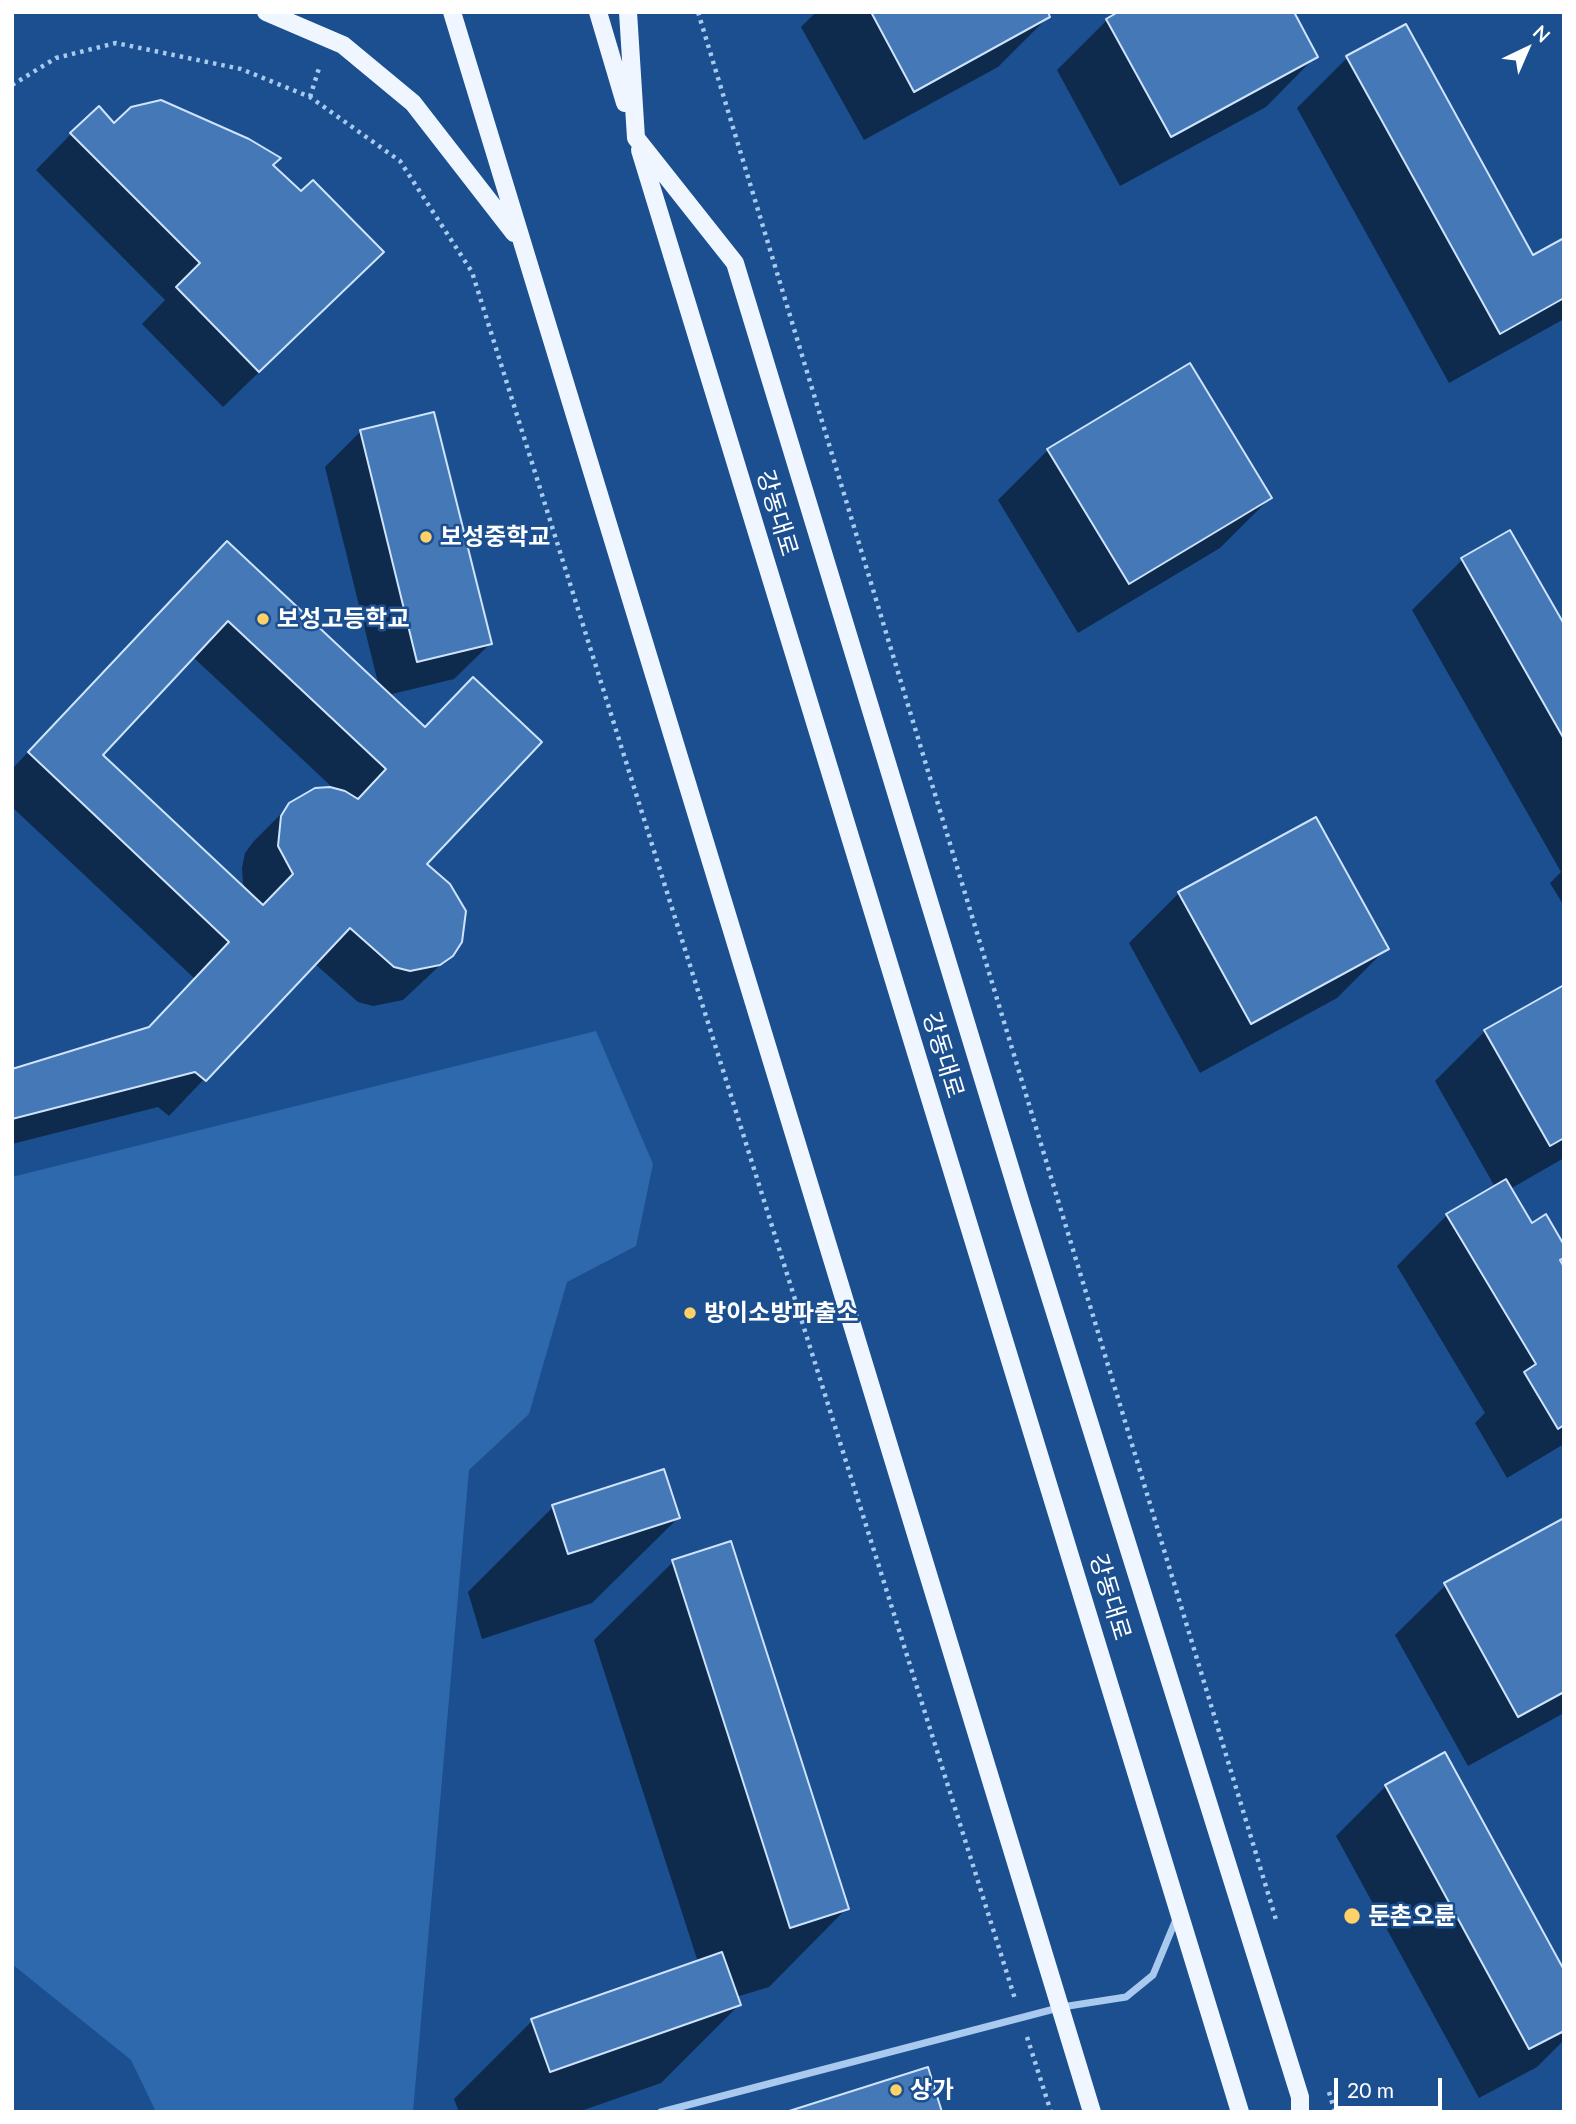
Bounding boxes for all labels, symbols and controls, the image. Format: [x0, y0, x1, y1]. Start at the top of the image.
north arrow [1492, 14, 1562, 84]
text: N [1529, 20, 1555, 47]
street label: 강동대로 [750, 467, 804, 559]
place label: 보성중학교 [440, 523, 550, 551]
marker: 보성중학교 [418, 529, 434, 545]
place label: 보성고등학교 [277, 605, 409, 633]
marker: 보성고등학교 [255, 611, 271, 627]
street label: 강동대로 [916, 1009, 970, 1101]
place label: 방이소방파출소 [704, 1299, 859, 1327]
marker: 방이소방파출소 [682, 1305, 698, 1321]
street label: 강동대로 [1083, 1551, 1137, 1643]
place label: 둔촌오륜 [1368, 1902, 1456, 1930]
marker: 둔촌오륜 [1342, 1906, 1362, 1926]
scale bar [1338, 2064, 1446, 2108]
place label: 상가 [910, 2076, 954, 2104]
text: 20 m [1347, 2077, 1394, 2102]
marker: 상가 [888, 2082, 904, 2098]

